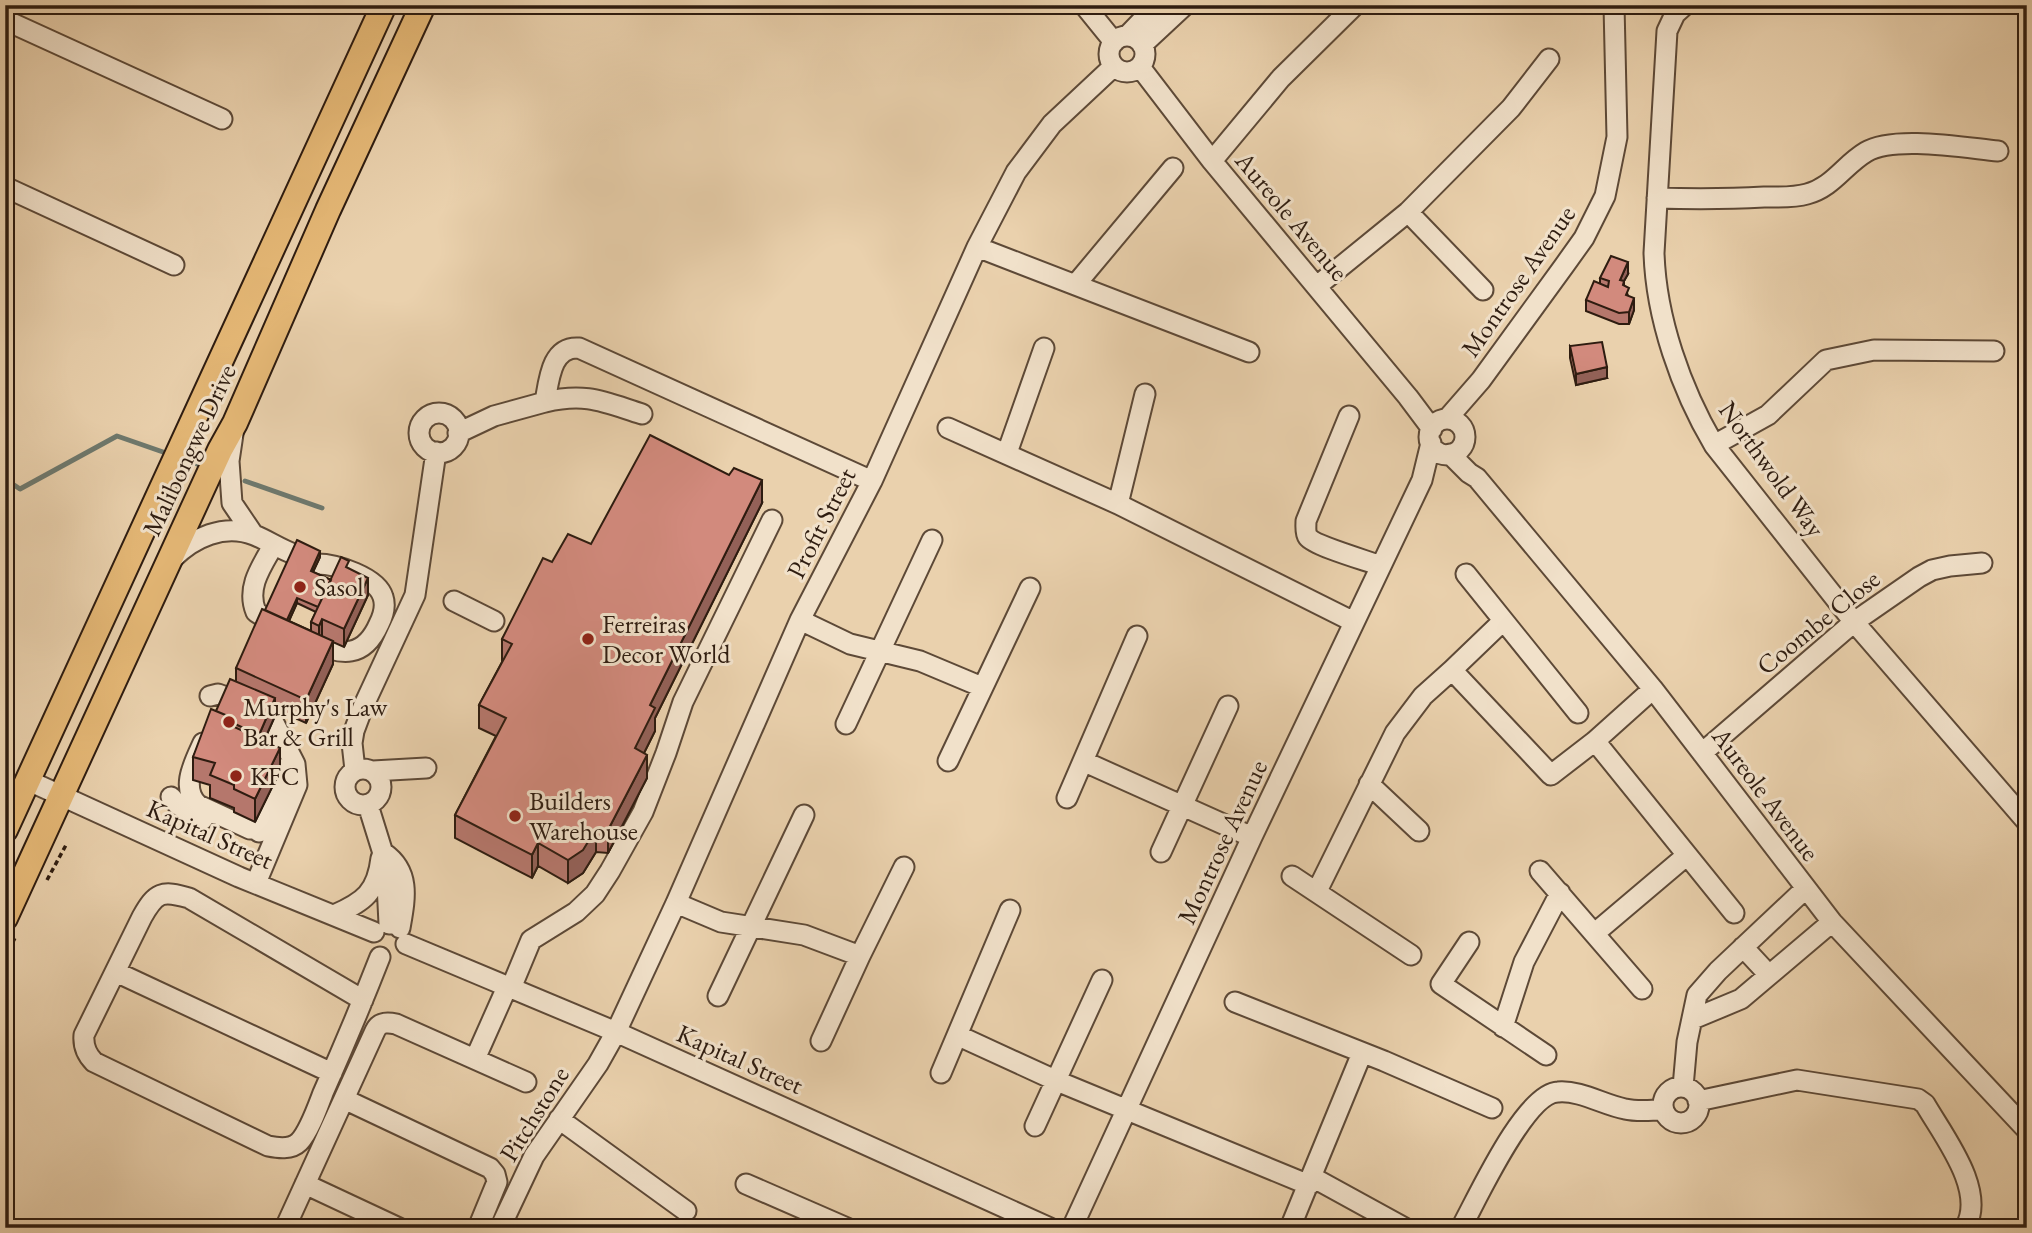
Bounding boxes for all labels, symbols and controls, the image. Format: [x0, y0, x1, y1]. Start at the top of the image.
street label: Aureole Avenue [1227, 143, 1356, 288]
street label: Montrose Avenue [1453, 199, 1583, 363]
street label: Malibongwe Drive [134, 359, 244, 541]
street label: Northwold Way [1711, 394, 1833, 544]
street label: Profit Street [779, 462, 863, 584]
street label: Coombe Close [1749, 562, 1887, 682]
place label: Sasol [314, 570, 364, 604]
marker: Sasol [292, 579, 308, 595]
place label: Ferreiras Decor World [602, 607, 731, 671]
marker: Ferreiras Decor World [580, 631, 596, 647]
place label: Murphy's Law Bar & Grill [243, 690, 387, 754]
marker: Murphy's Law Bar & Grill [221, 714, 237, 730]
street label: Aureole Avenue [1704, 719, 1827, 868]
street label: Montrose Avenue [1169, 754, 1275, 930]
place label: KFC [250, 759, 299, 793]
marker: KFC [228, 768, 244, 784]
place label: Builders Warehouse [529, 784, 638, 848]
street label: Kapital Street [141, 791, 279, 877]
marker: Builders Warehouse [507, 808, 523, 824]
street label: Kapital Street [671, 1016, 809, 1102]
street label: Pitchstone [491, 1060, 577, 1168]

